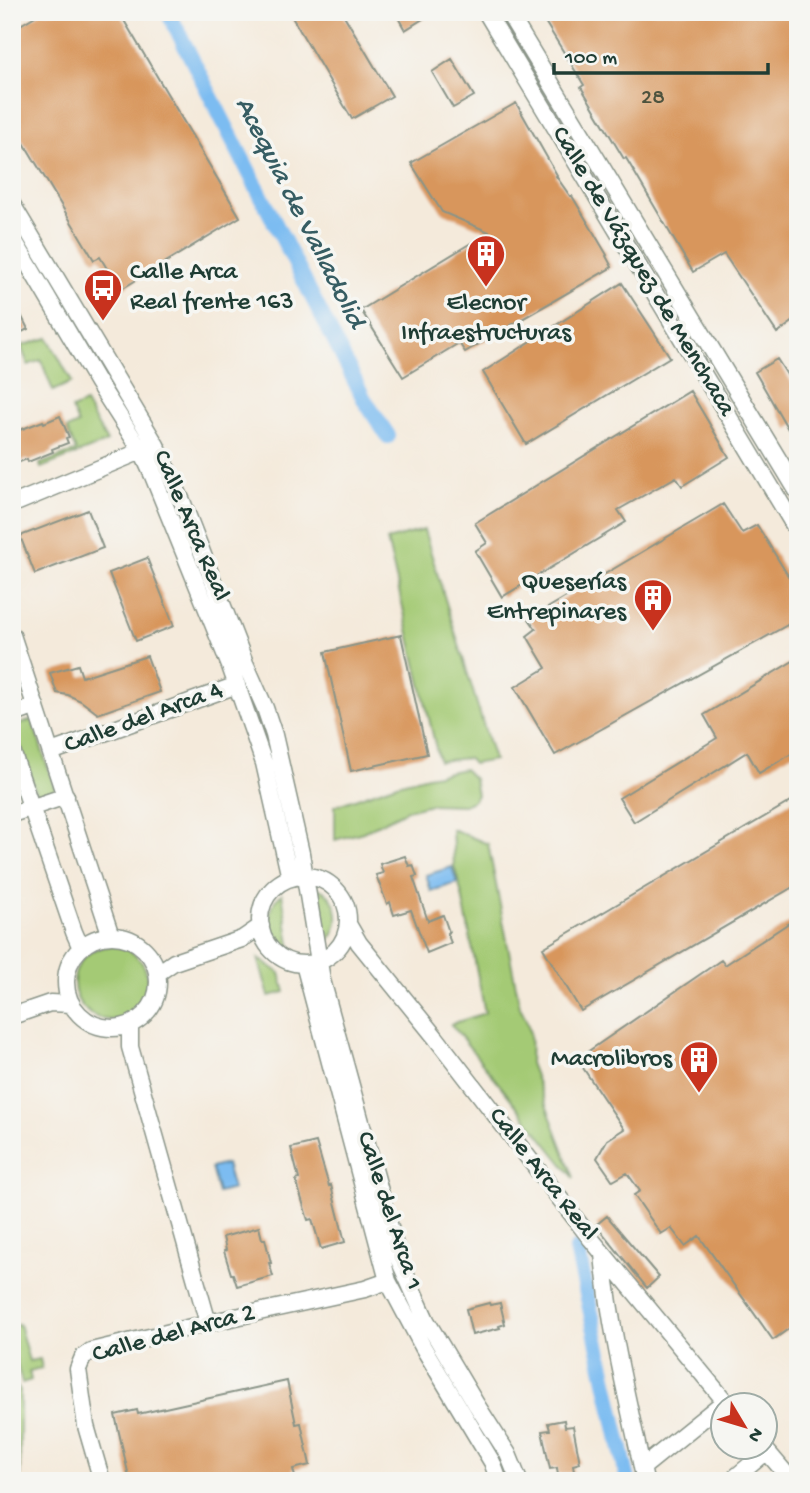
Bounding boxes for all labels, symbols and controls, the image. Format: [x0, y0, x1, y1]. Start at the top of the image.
scale bar [554, 32, 768, 76]
text: 100 m [564, 47, 617, 72]
house number: 28 [641, 85, 665, 112]
water label: Acequia de Valladolid [226, 92, 373, 336]
street label: Calle de Vázquez de Menchaca [543, 121, 742, 424]
building icon: Elecnor Infraestructuras [465, 233, 507, 288]
place label: Calle Arca Real frente 163 [130, 258, 294, 319]
bus stop icon: Calle Arca Real frente 163 [82, 267, 124, 322]
place label: Elecnor Infraestructuras [401, 289, 572, 350]
street label: Calle Arca Real [144, 446, 236, 606]
place label: Queserías Entrepinares [487, 568, 627, 629]
building icon: Queserías Entrepinares [632, 577, 674, 632]
street label: Calle del Arca 4 [61, 676, 227, 762]
building icon: Macrolibros [678, 1039, 720, 1094]
place label: Macrolibros [551, 1045, 673, 1076]
street label: Calle Arca Real [480, 1102, 604, 1248]
street label: Calle del Arca 1 [348, 1128, 428, 1294]
street label: Calle del Arca 2 [89, 1298, 259, 1372]
north arrow [708, 1392, 778, 1462]
text: N [742, 1422, 768, 1446]

